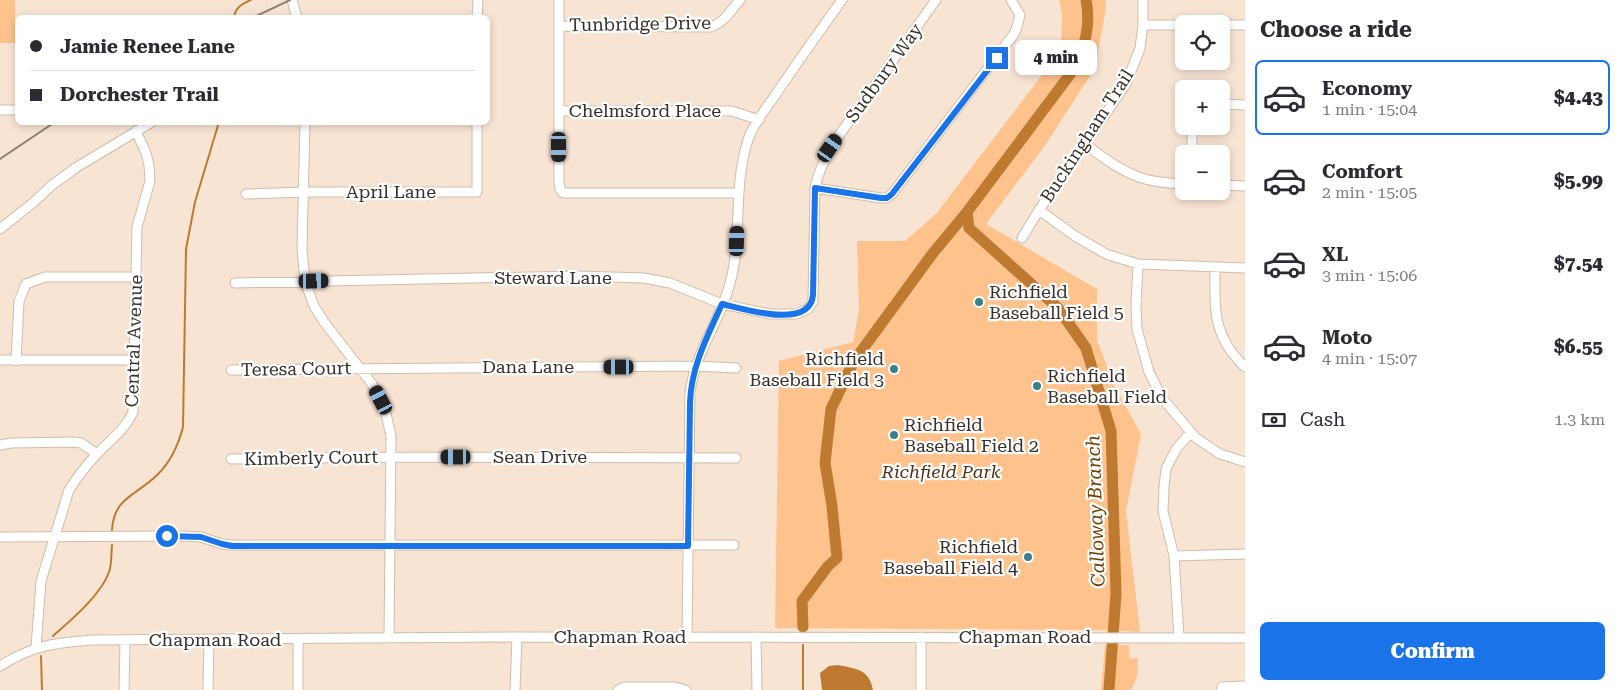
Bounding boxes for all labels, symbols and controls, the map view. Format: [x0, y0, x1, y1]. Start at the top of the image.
street label: Tunbridge Drive [569, 12, 711, 35]
map controls [1175, 15, 1230, 200]
button: locate [1175, 15, 1230, 70]
text: Choose a ride [1260, 17, 1412, 42]
street label: Sudbury Way [841, 19, 927, 126]
text: Jamie Renee Lane [60, 35, 235, 58]
callout: 4 min [1014, 40, 1097, 76]
route end [986, 47, 1008, 69]
text: 4 min [1034, 48, 1078, 67]
street label: Buckingham Trail [1036, 65, 1138, 206]
icon: car [1262, 75, 1307, 120]
text: Economy [1322, 77, 1412, 100]
button: + [1175, 80, 1230, 135]
text: Dorchester Trail [60, 83, 219, 106]
text: $4.43 [1554, 86, 1603, 109]
street label: Chelmsford Place [569, 100, 721, 121]
text: 1 min · 15:04 [1322, 100, 1417, 119]
car [815, 131, 844, 165]
car [551, 132, 566, 162]
button: − [1175, 145, 1230, 200]
icon: car [1262, 158, 1307, 203]
text: Comfort [1322, 160, 1403, 183]
text: $5.99 [1554, 169, 1603, 192]
street label: April Lane [346, 181, 436, 202]
text: 2 min · 15:05 [1322, 183, 1417, 202]
car [728, 226, 745, 256]
icon: car [1262, 241, 1307, 286]
text: XL [1322, 243, 1348, 266]
text: $7.54 [1554, 252, 1603, 275]
text: 3 min · 15:06 [1322, 266, 1417, 285]
street label: Steward Lane [494, 267, 612, 288]
car [298, 273, 329, 289]
street label: Central Avenue [121, 274, 146, 408]
place label: Richfield Baseball Field 5 [989, 281, 1124, 323]
marker: Richfield Baseball Field 5 [973, 296, 985, 308]
icon: car [1262, 324, 1307, 369]
text: Moto [1322, 326, 1372, 349]
text: $6.55 [1554, 335, 1603, 358]
place label: Richfield Baseball Field 3 [749, 348, 884, 390]
text: 4 min · 15:07 [1322, 349, 1417, 368]
street label: Dana Lane [482, 356, 574, 377]
street label: Teresa Court [241, 357, 352, 380]
car [604, 360, 634, 375]
marker: Richfield Baseball Field 3 [888, 363, 900, 375]
place label: Richfield Baseball Field [1047, 365, 1168, 407]
marker: Richfield Baseball Field [1031, 380, 1043, 392]
car [367, 383, 394, 417]
icon: cash [1260, 406, 1288, 434]
text: Cash [1300, 408, 1345, 431]
text: 1.3 km [1554, 410, 1605, 429]
place label: Richfield Baseball Field 2 [904, 414, 1039, 456]
marker: Richfield Baseball Field 2 [888, 429, 900, 441]
water label: Calloway Branch [1081, 435, 1110, 587]
street label: Kimberly Court [244, 446, 379, 469]
street label: Sean Drive [493, 446, 587, 467]
car [441, 450, 471, 465]
park label: Richfield Park [881, 461, 1001, 482]
route start [156, 525, 178, 547]
place label: Richfield Baseball Field 4 [883, 536, 1018, 578]
marker: Richfield Baseball Field 4 [1022, 551, 1034, 563]
button: Confirm [1260, 622, 1605, 680]
street label: Chapman Road [554, 626, 687, 647]
street label: Chapman Road [959, 626, 1092, 647]
street label: Chapman Road [149, 629, 282, 650]

